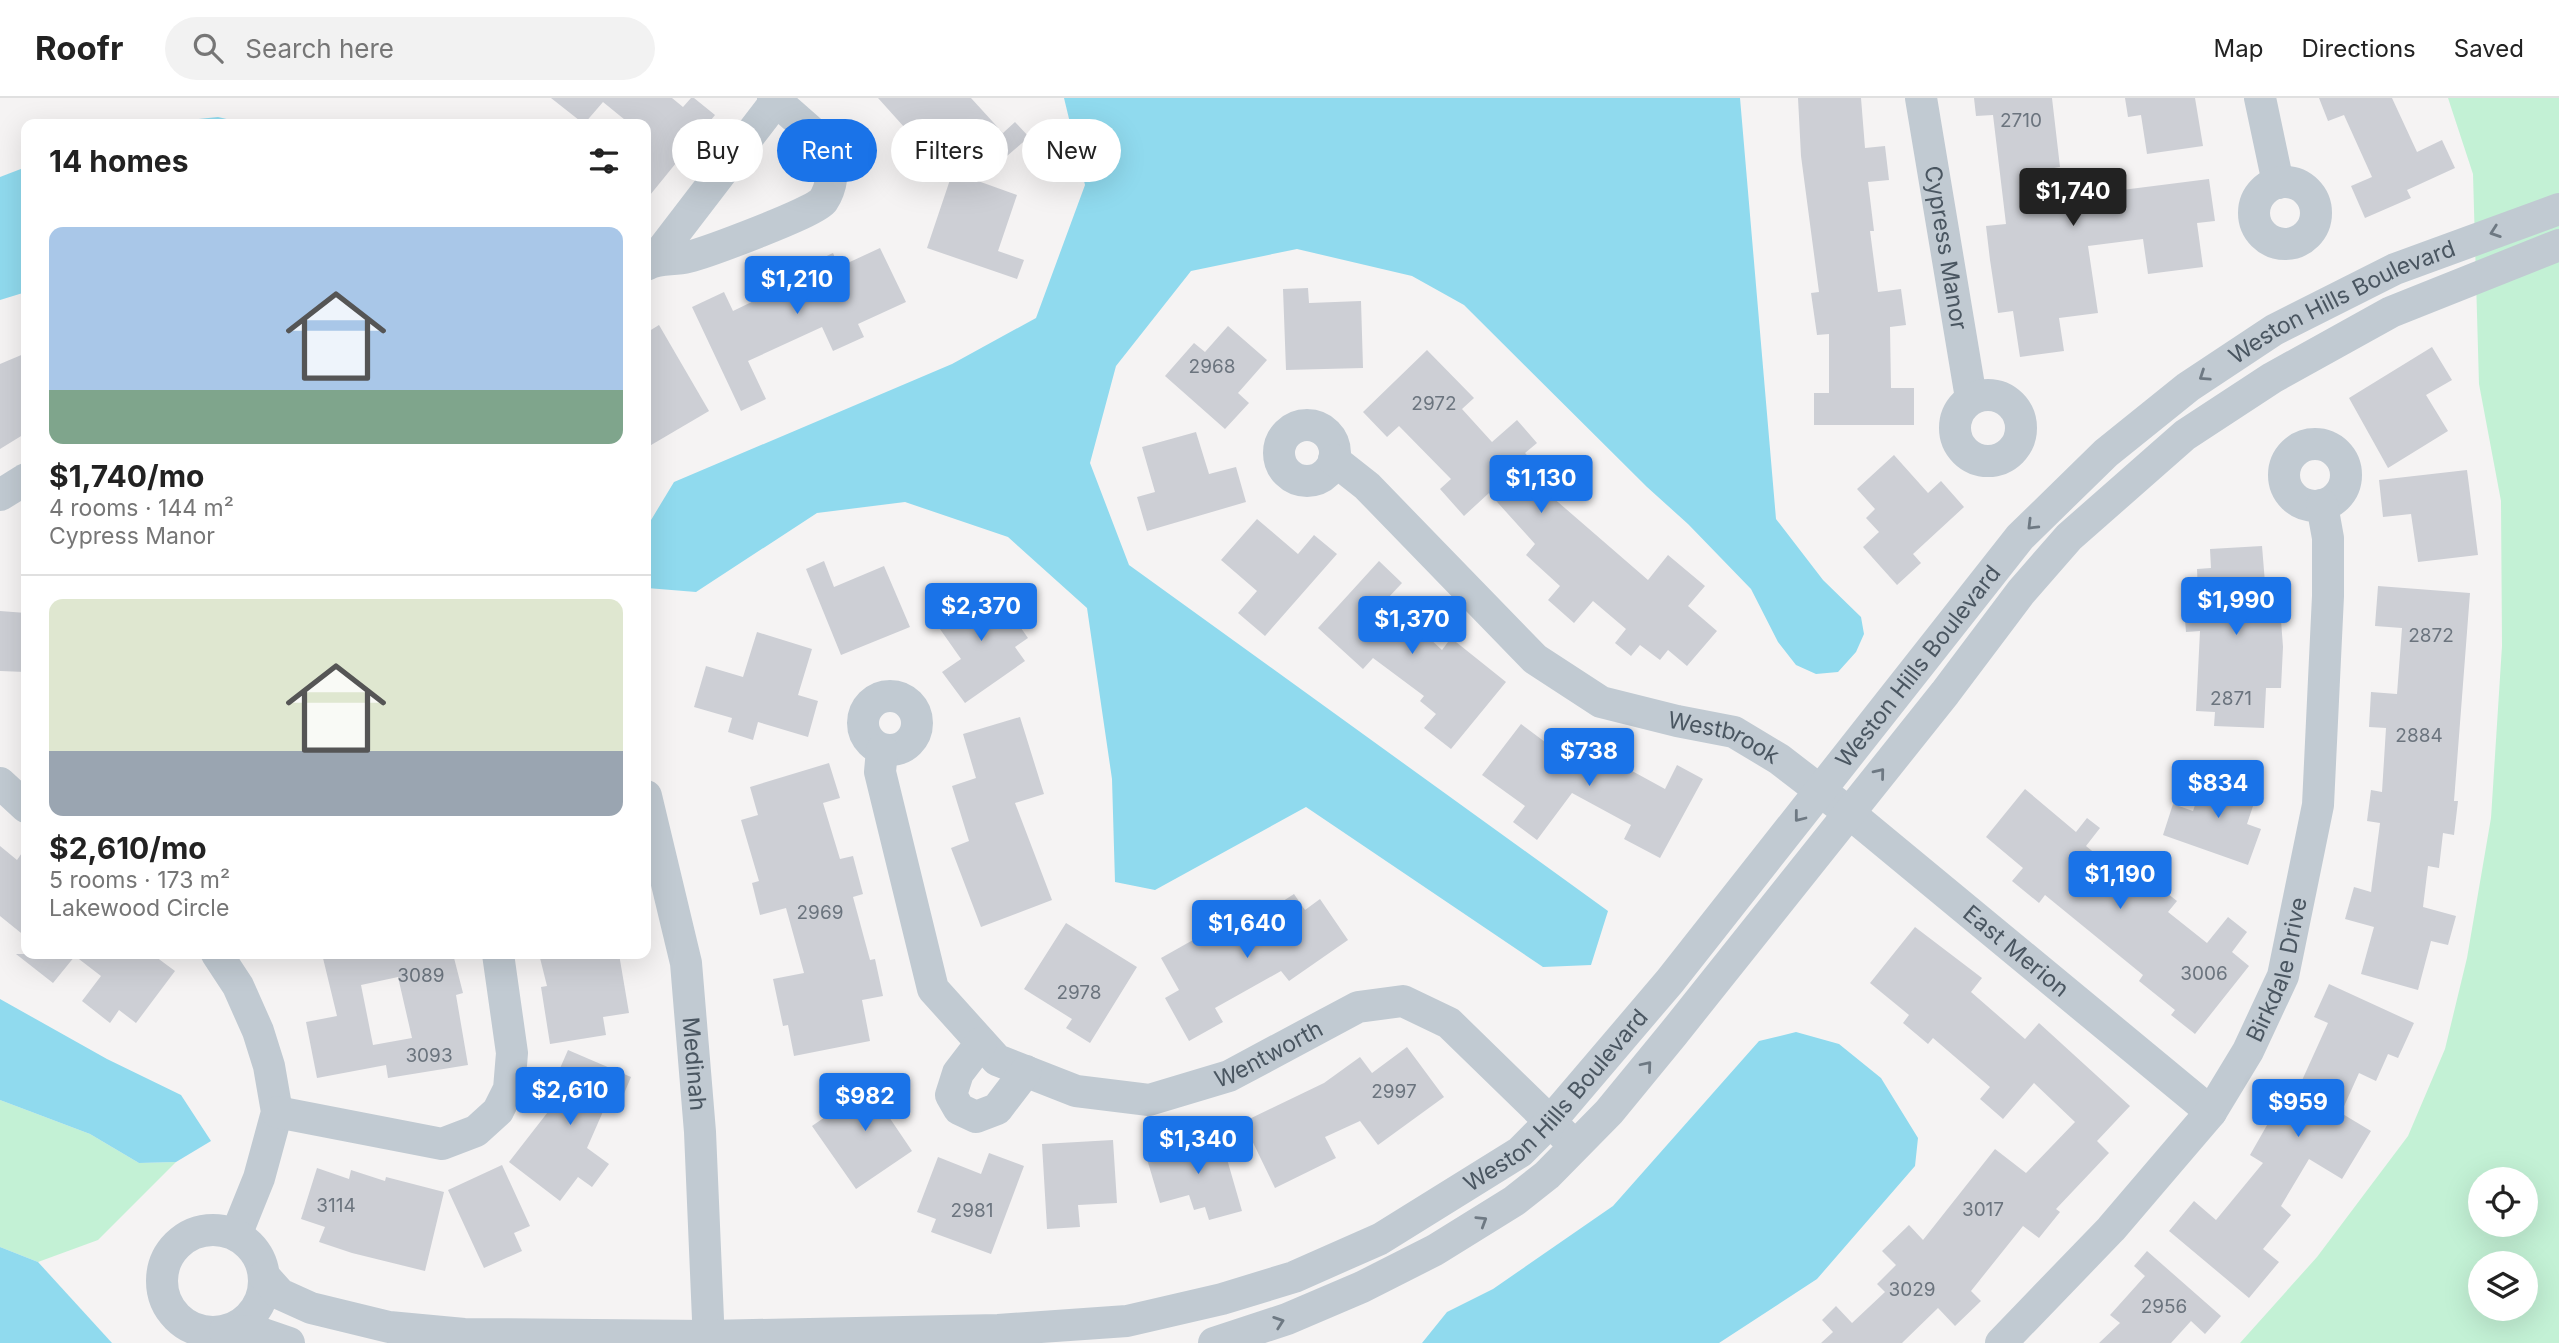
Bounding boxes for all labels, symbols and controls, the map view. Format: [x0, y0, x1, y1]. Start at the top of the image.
search box [165, 17, 655, 80]
text: Roofr [35, 28, 123, 68]
icon: search [189, 29, 227, 67]
text: Search here [245, 33, 394, 64]
text: Map [2214, 34, 2263, 63]
text: Directions [2301, 34, 2416, 63]
text: Saved [2454, 34, 2524, 63]
house number: 2710 [2000, 109, 2042, 132]
chip: Buy [672, 119, 763, 182]
chip: Rent [777, 119, 877, 182]
chip: Filters [891, 119, 1008, 182]
chip: New [1022, 119, 1121, 182]
icon: filters [585, 142, 623, 180]
text: 14 homes [49, 143, 188, 179]
street label: Cypress Manor [1919, 164, 1974, 332]
pin: $1,740 [2016, 169, 2130, 228]
text: $1,740 [2035, 177, 2111, 205]
one-way arrow [2489, 224, 2501, 238]
street label: Weston Hills Boulevard [2224, 234, 2459, 370]
pin: $1,210 [740, 256, 854, 316]
text: $1,210 [761, 265, 833, 293]
icon: home [273, 273, 399, 399]
house number: 2968 [1189, 355, 1235, 378]
one-way arrow [2199, 368, 2212, 380]
house number: 2972 [1411, 392, 1457, 415]
pin: $1,130 [1484, 456, 1598, 515]
text: $1,740/mo [49, 458, 204, 494]
text: $1,130 [1506, 464, 1576, 492]
text: 4 rooms · 144 m² [49, 494, 234, 522]
one-way arrow [2028, 516, 2041, 529]
text: Cypress Manor [49, 522, 215, 550]
street label: Weston Hills Boulevard [1830, 560, 2006, 773]
pin: $1,990 [2179, 578, 2293, 637]
pin: $2,370 [924, 584, 1038, 643]
text: $1,990 [2197, 586, 2275, 614]
text: $2,370 [941, 592, 1021, 620]
pin: $1,370 [1355, 596, 1469, 656]
text: $1,370 [1374, 605, 1450, 633]
house number: 2872 [2408, 624, 2454, 647]
icon: home [273, 645, 399, 771]
house number: 2871 [2210, 687, 2252, 710]
street label: Westbrook [1666, 706, 1785, 770]
house number: 2884 [2395, 724, 2443, 747]
pin: $738 [1548, 728, 1630, 788]
text: $738 [1560, 737, 1618, 765]
pin: $834 [2177, 760, 2259, 820]
one-way arrow [1872, 768, 1884, 781]
text: $834 [2188, 769, 2248, 797]
one-way arrow [1794, 810, 1807, 822]
text: $2,610/mo [49, 830, 207, 866]
pin: $1,190 [2063, 852, 2177, 911]
text: $1,190 [2085, 860, 2155, 888]
text: 5 rooms · 173 m² [49, 866, 230, 894]
text: Lakewood Circle [49, 894, 229, 922]
street label: Birkdale Drive [2240, 895, 2313, 1046]
street label: East Merion [1958, 899, 2075, 1003]
pin: $1,640 [1190, 900, 1304, 960]
house number: 2969 [797, 901, 843, 924]
text: $1,640 [1208, 909, 1286, 937]
house number: 3006 [2180, 962, 2228, 985]
house number: 3089 [397, 964, 445, 987]
house number: 2978 [1056, 981, 1102, 1004]
street label: Weston Hills Boulevard [1459, 1003, 1654, 1197]
street label: Wentworth [1211, 1014, 1328, 1094]
street label: Medinah [677, 1016, 712, 1112]
house number: 3093 [405, 1044, 453, 1067]
one-way arrow [1639, 1061, 1651, 1074]
pin: $2,610 [513, 1068, 627, 1127]
pin: $982 [824, 1074, 906, 1133]
text: $2,610 [532, 1076, 608, 1104]
house number: 2997 [1371, 1080, 1417, 1103]
pin: $959 [2257, 1080, 2339, 1139]
text: $982 [835, 1082, 895, 1110]
text: $959 [2268, 1088, 2328, 1116]
pin: $1,340 [1141, 1116, 1255, 1176]
text: $1,340 [1159, 1125, 1237, 1153]
map controls [2468, 1167, 2538, 1321]
button: locate [2468, 1167, 2538, 1237]
house number: 3114 [316, 1194, 356, 1217]
house number: 3017 [1962, 1198, 2004, 1221]
house number: 2981 [951, 1199, 993, 1222]
one-way arrow [1475, 1216, 1488, 1229]
button: layers [2468, 1251, 2538, 1321]
house number: 3029 [1888, 1278, 1936, 1301]
house number: 2956 [2141, 1295, 2187, 1318]
one-way arrow [1273, 1316, 1285, 1330]

